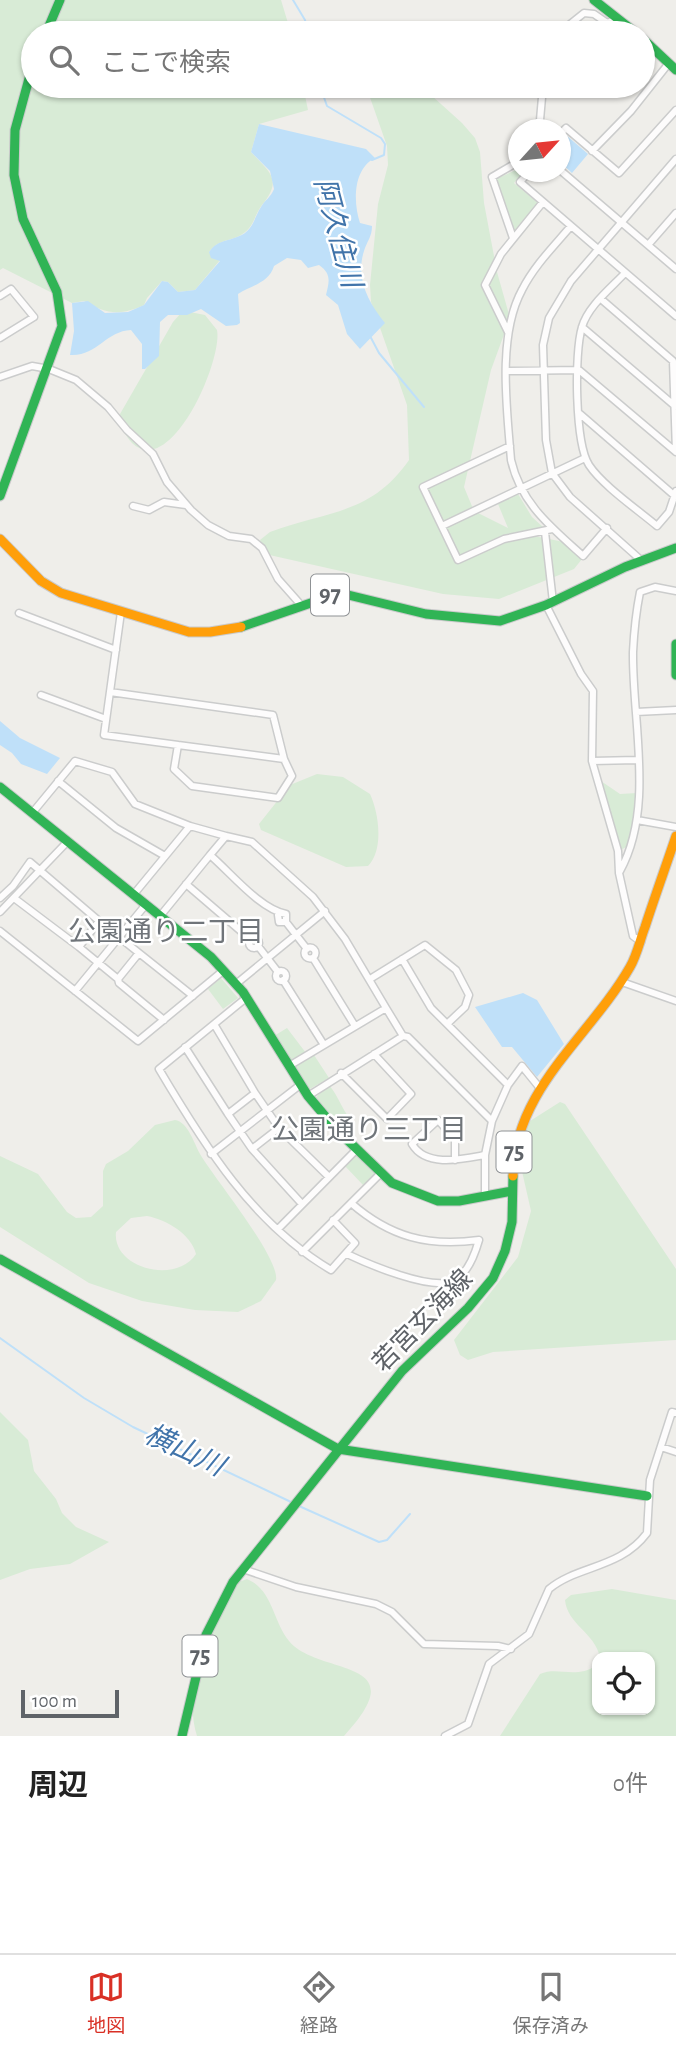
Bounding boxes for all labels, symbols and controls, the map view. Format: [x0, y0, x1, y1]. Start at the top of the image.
search box [21, 21, 655, 98]
icon: search [45, 41, 83, 79]
text: ここで検索 [101, 50, 231, 76]
north arrow [508, 119, 571, 182]
water label: 阿久住川 [309, 175, 368, 294]
road number: 97 [311, 574, 349, 616]
district label: 公園通り二丁目 [68, 917, 264, 947]
district label: 公園通り三丁目 [271, 1115, 467, 1145]
road number: 75 [496, 1132, 532, 1172]
street label: 若宮玄海線 [368, 1265, 478, 1377]
water label: 横山川 [140, 1419, 232, 1483]
road number: 75 [182, 1636, 218, 1676]
map controls [592, 1652, 655, 1715]
button: locate [592, 1652, 655, 1715]
scale bar [21, 1687, 119, 1719]
text: 100 m [32, 1692, 77, 1711]
text: 周辺 [28, 1771, 88, 1801]
text: 0件 [613, 1773, 648, 1796]
tab: 地図 [87, 1968, 125, 2038]
tab: 経路 [300, 1968, 338, 2038]
tab: 保存済み [513, 1968, 589, 2038]

